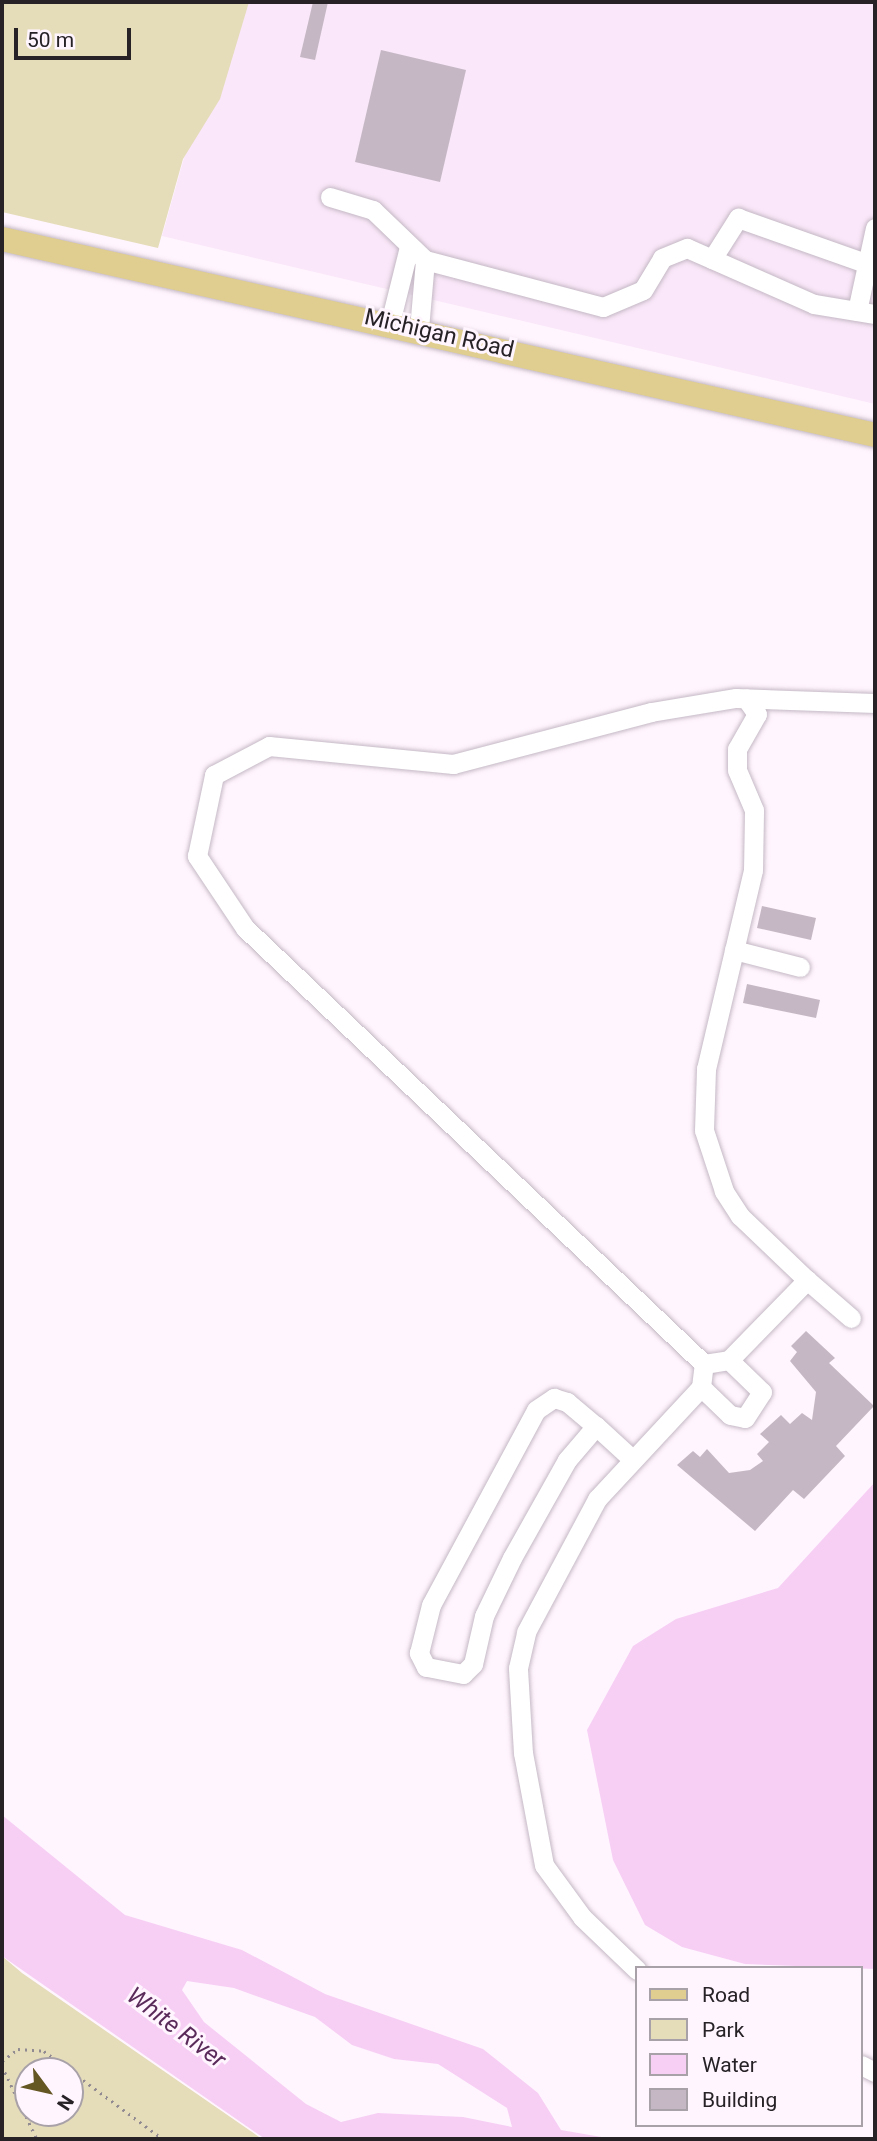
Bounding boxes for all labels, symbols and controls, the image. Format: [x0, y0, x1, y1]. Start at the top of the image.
scale bar [18, 14, 135, 58]
text: 50 m [27, 28, 74, 52]
street label: Michigan Road [362, 303, 516, 365]
legend [636, 1966, 863, 2127]
water label: White River [121, 1981, 231, 2075]
text: Road [702, 1983, 750, 2007]
text: Park [702, 2018, 744, 2042]
text: Water [702, 2053, 757, 2077]
north arrow [14, 2057, 84, 2127]
text: Building [702, 2088, 777, 2112]
text: N [52, 2091, 79, 2115]

